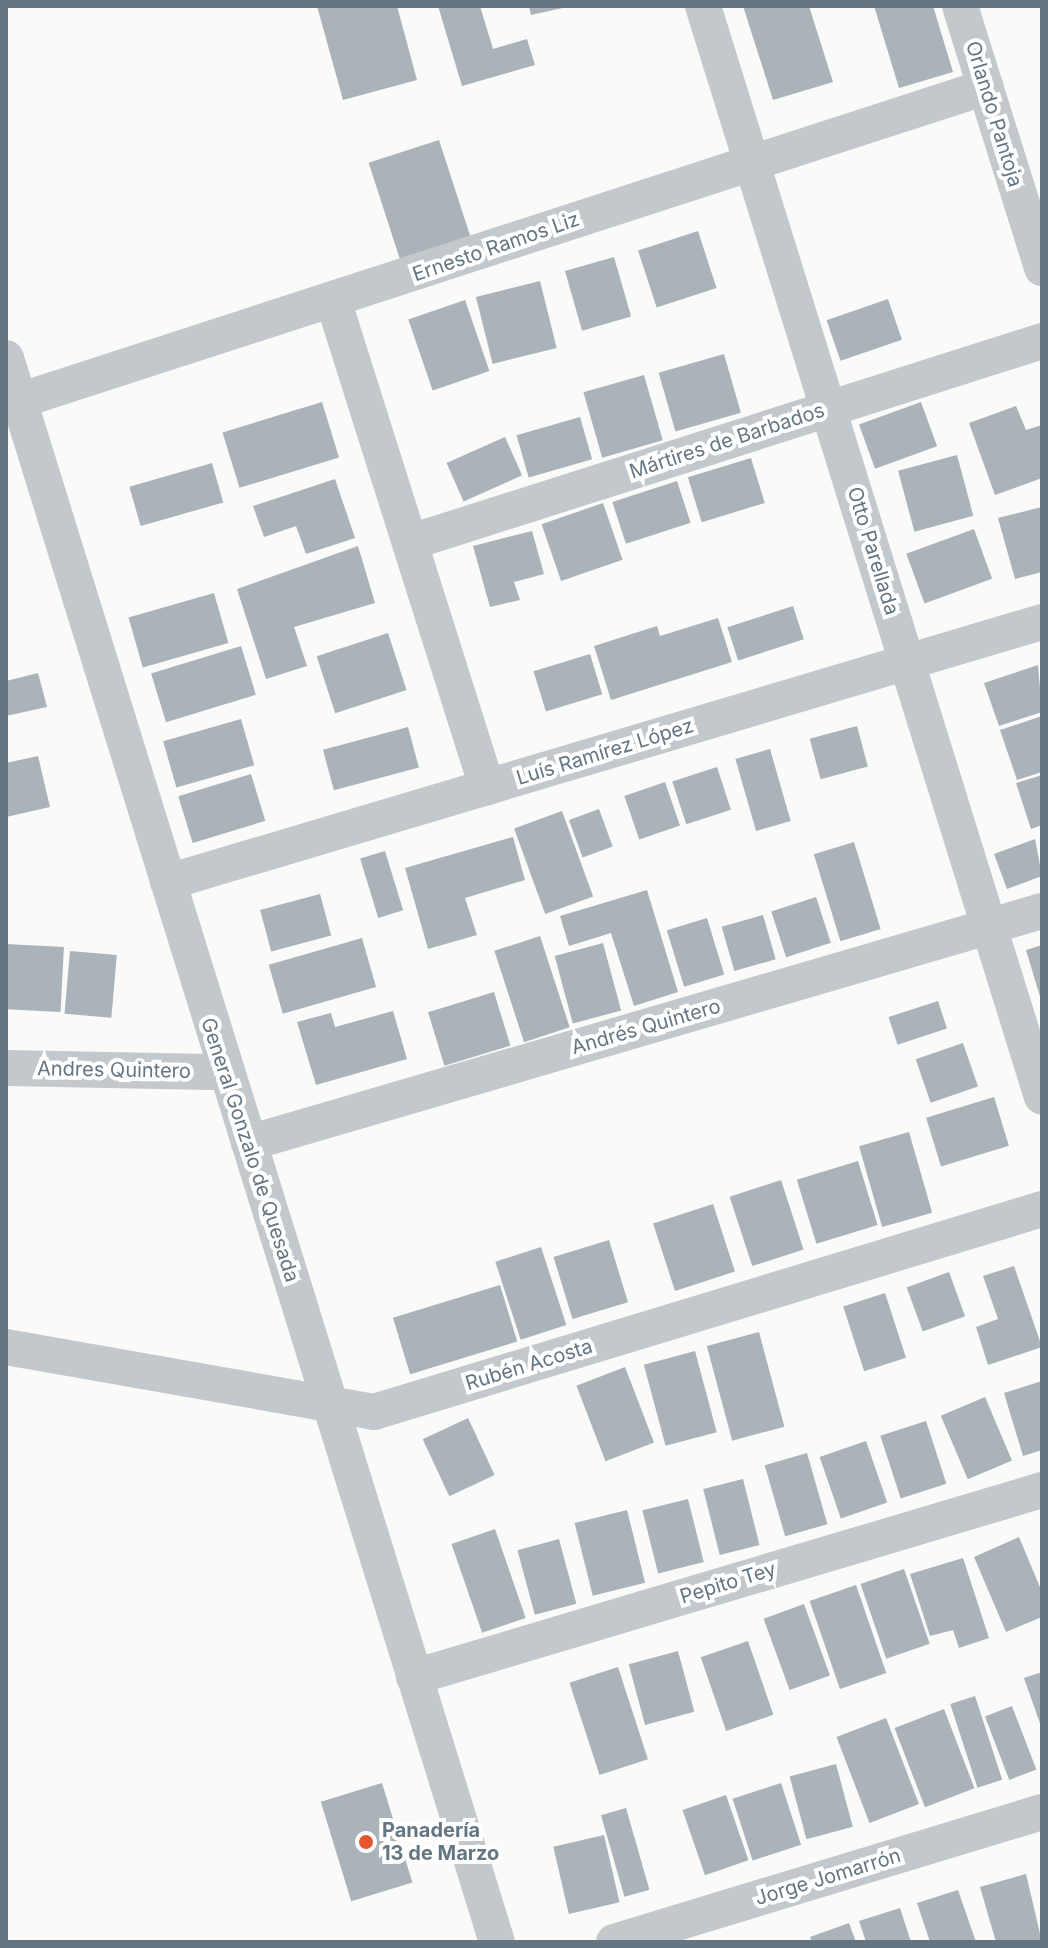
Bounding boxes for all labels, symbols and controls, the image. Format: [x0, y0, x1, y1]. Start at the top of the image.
street label: Orlando Pantoja [960, 38, 1028, 190]
street label: Ernesto Ramos Liz [409, 207, 583, 287]
street label: Mártires de Barbados [626, 398, 828, 484]
street label: Otto Parellada [842, 484, 904, 618]
street label: Luís Ramírez López [514, 714, 696, 790]
street label: Andrés Quintero [569, 994, 723, 1060]
street label: General Gonzalo de Quesada [196, 1015, 304, 1285]
street label: Andres Quintero [37, 1057, 191, 1083]
street label: Rubén Acosta [463, 1334, 595, 1396]
street label: Pepito Tey [677, 1557, 779, 1609]
place label: Panadería 13 de Marzo [382, 1818, 499, 1865]
marker: Panadería 13 de Marzo [357, 1833, 375, 1851]
street label: Jorge Jomarrón [752, 1843, 904, 1911]

